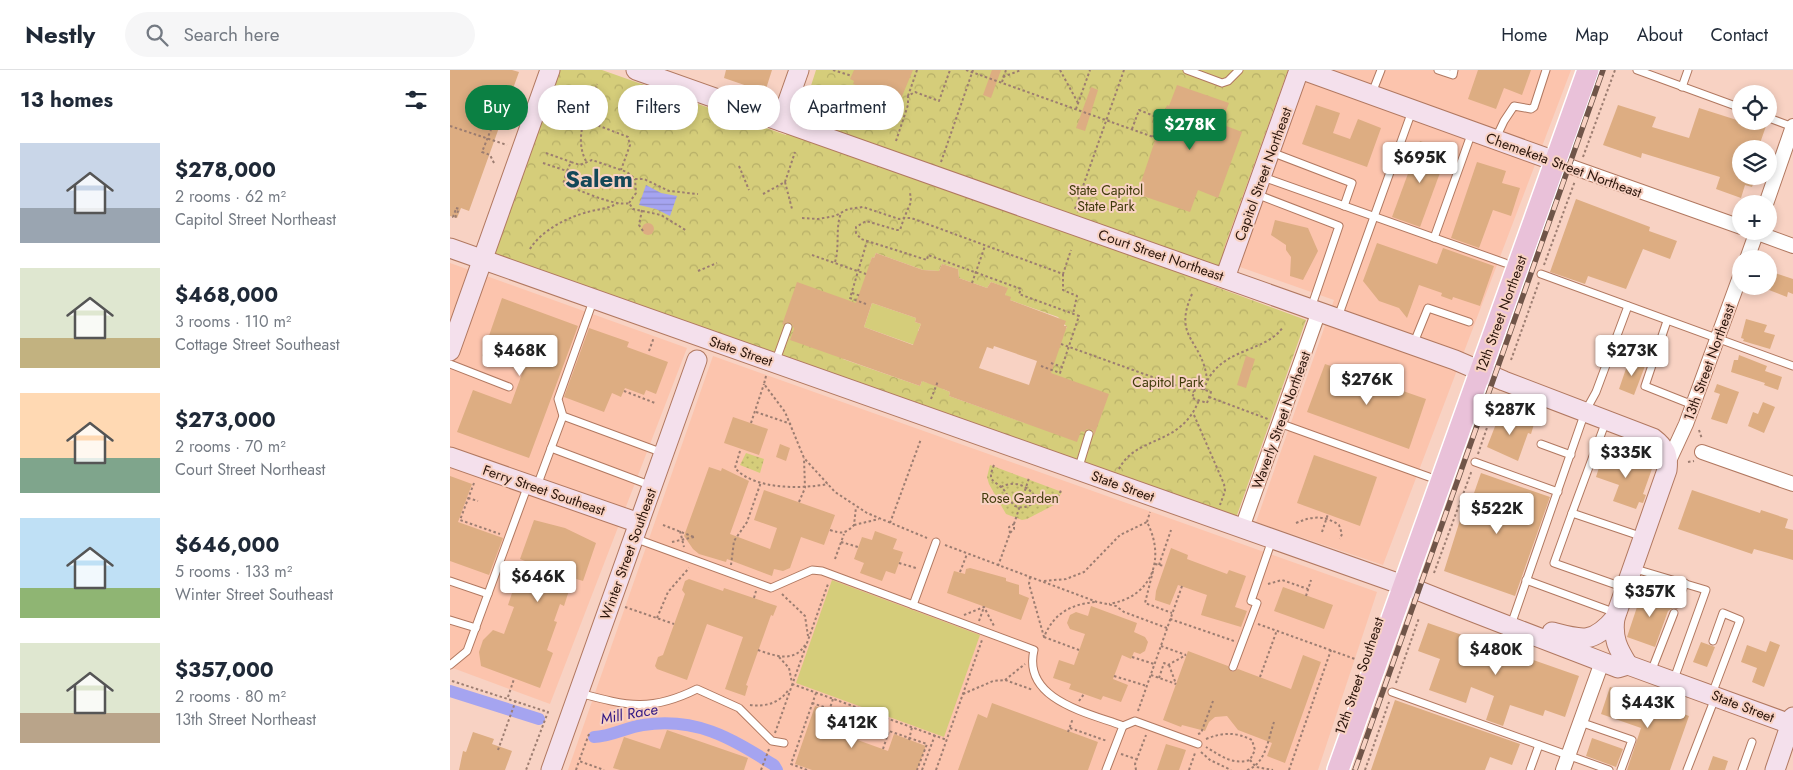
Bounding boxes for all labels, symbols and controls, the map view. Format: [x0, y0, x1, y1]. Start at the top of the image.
search box [125, 12, 475, 57]
text: Nestly [25, 17, 95, 52]
icon: search [143, 21, 171, 49]
text: Search here [183, 21, 279, 48]
text: Home [1501, 22, 1547, 48]
text: Map [1575, 22, 1609, 48]
text: About [1637, 22, 1682, 48]
text: Contact [1710, 22, 1768, 48]
text: 13 homes [20, 85, 113, 115]
chip: Buy [465, 85, 528, 130]
chip: Rent [538, 85, 608, 130]
chip: Filters [618, 85, 698, 130]
chip: New [708, 85, 780, 130]
chip: Apartment [790, 85, 904, 130]
map controls [1732, 85, 1777, 295]
button: locate [1732, 85, 1777, 130]
icon: filters [402, 86, 430, 114]
street label: Capitol Street Northeast [1230, 104, 1297, 244]
pin: $278K [1155, 108, 1225, 151]
text: $278K [1164, 113, 1216, 136]
street label: Chemeketa Street Northeast [1483, 128, 1645, 203]
button: layers [1732, 140, 1777, 185]
pin: $695K [1385, 142, 1455, 184]
text: $695K [1394, 146, 1446, 169]
text: $278,000 [175, 155, 276, 185]
district label: Salem [565, 161, 633, 196]
icon: home [60, 163, 120, 223]
park label: State Capitol State Park [1069, 180, 1143, 216]
text: 2 rooms · 62 m² [175, 185, 286, 208]
button: + [1732, 195, 1777, 240]
text: Capitol Street Northeast [175, 208, 336, 231]
street label: Court Street Northeast [1096, 224, 1227, 286]
button: − [1732, 250, 1777, 295]
street label: 12th Street Northeast [1470, 252, 1532, 376]
text: $468,000 [175, 280, 278, 310]
icon: home [60, 288, 120, 348]
street label: 13th Street Northeast [1678, 300, 1740, 423]
text: 3 rooms · 110 m² [175, 310, 291, 333]
street label: State Street [707, 331, 776, 371]
text: Cottage Street Southeast [175, 333, 340, 356]
pin: $468K [485, 334, 555, 377]
pin: $273K [1597, 334, 1667, 377]
text: $468K [493, 339, 547, 362]
text: $273K [1606, 339, 1658, 362]
street label: Waverly Street Northeast [1247, 348, 1315, 492]
pin: $276K [1332, 364, 1402, 406]
text: $276K [1341, 368, 1393, 391]
park label: Capitol Park [1132, 372, 1204, 392]
pin: $287K [1475, 394, 1545, 436]
text: $287K [1484, 398, 1536, 421]
text: $273,000 [175, 405, 276, 435]
icon: home [60, 413, 120, 473]
text: 2 rooms · 70 m² [175, 435, 286, 458]
pin: $335K [1591, 436, 1661, 479]
text: $335K [1600, 441, 1652, 464]
text: Court Street Northeast [175, 458, 325, 481]
street label: Ferry Street Southeast [480, 460, 608, 521]
street label: State Street [1089, 465, 1158, 507]
street label: Winter Street Southeast [595, 485, 661, 622]
park label: Rose Garden [981, 488, 1059, 508]
pin: $522K [1462, 492, 1532, 535]
text: $522K [1471, 497, 1523, 520]
text: $646,000 [175, 530, 279, 560]
icon: home [60, 538, 120, 598]
text: 5 rooms · 133 m² [175, 560, 292, 583]
pin: $646K [503, 560, 573, 603]
text: $646K [511, 565, 565, 588]
pin: $357K [1615, 576, 1685, 618]
text: $357K [1624, 580, 1676, 603]
text: Winter Street Southeast [175, 583, 333, 606]
street label: 12th Street Southeast [1330, 614, 1389, 737]
pin: $480K [1461, 634, 1531, 676]
text: $480K [1470, 638, 1522, 661]
text: $357,000 [175, 655, 274, 685]
icon: home [60, 663, 120, 723]
text: 2 rooms · 80 m² [175, 685, 286, 708]
street label: State Street [1709, 685, 1778, 727]
pin: $443K [1613, 686, 1683, 729]
text: $443K [1621, 691, 1675, 714]
water label: Mill Race [599, 698, 660, 730]
pin: $412K [817, 706, 887, 749]
text: 13th Street Northeast [175, 708, 316, 731]
text: $412K [827, 711, 877, 734]

